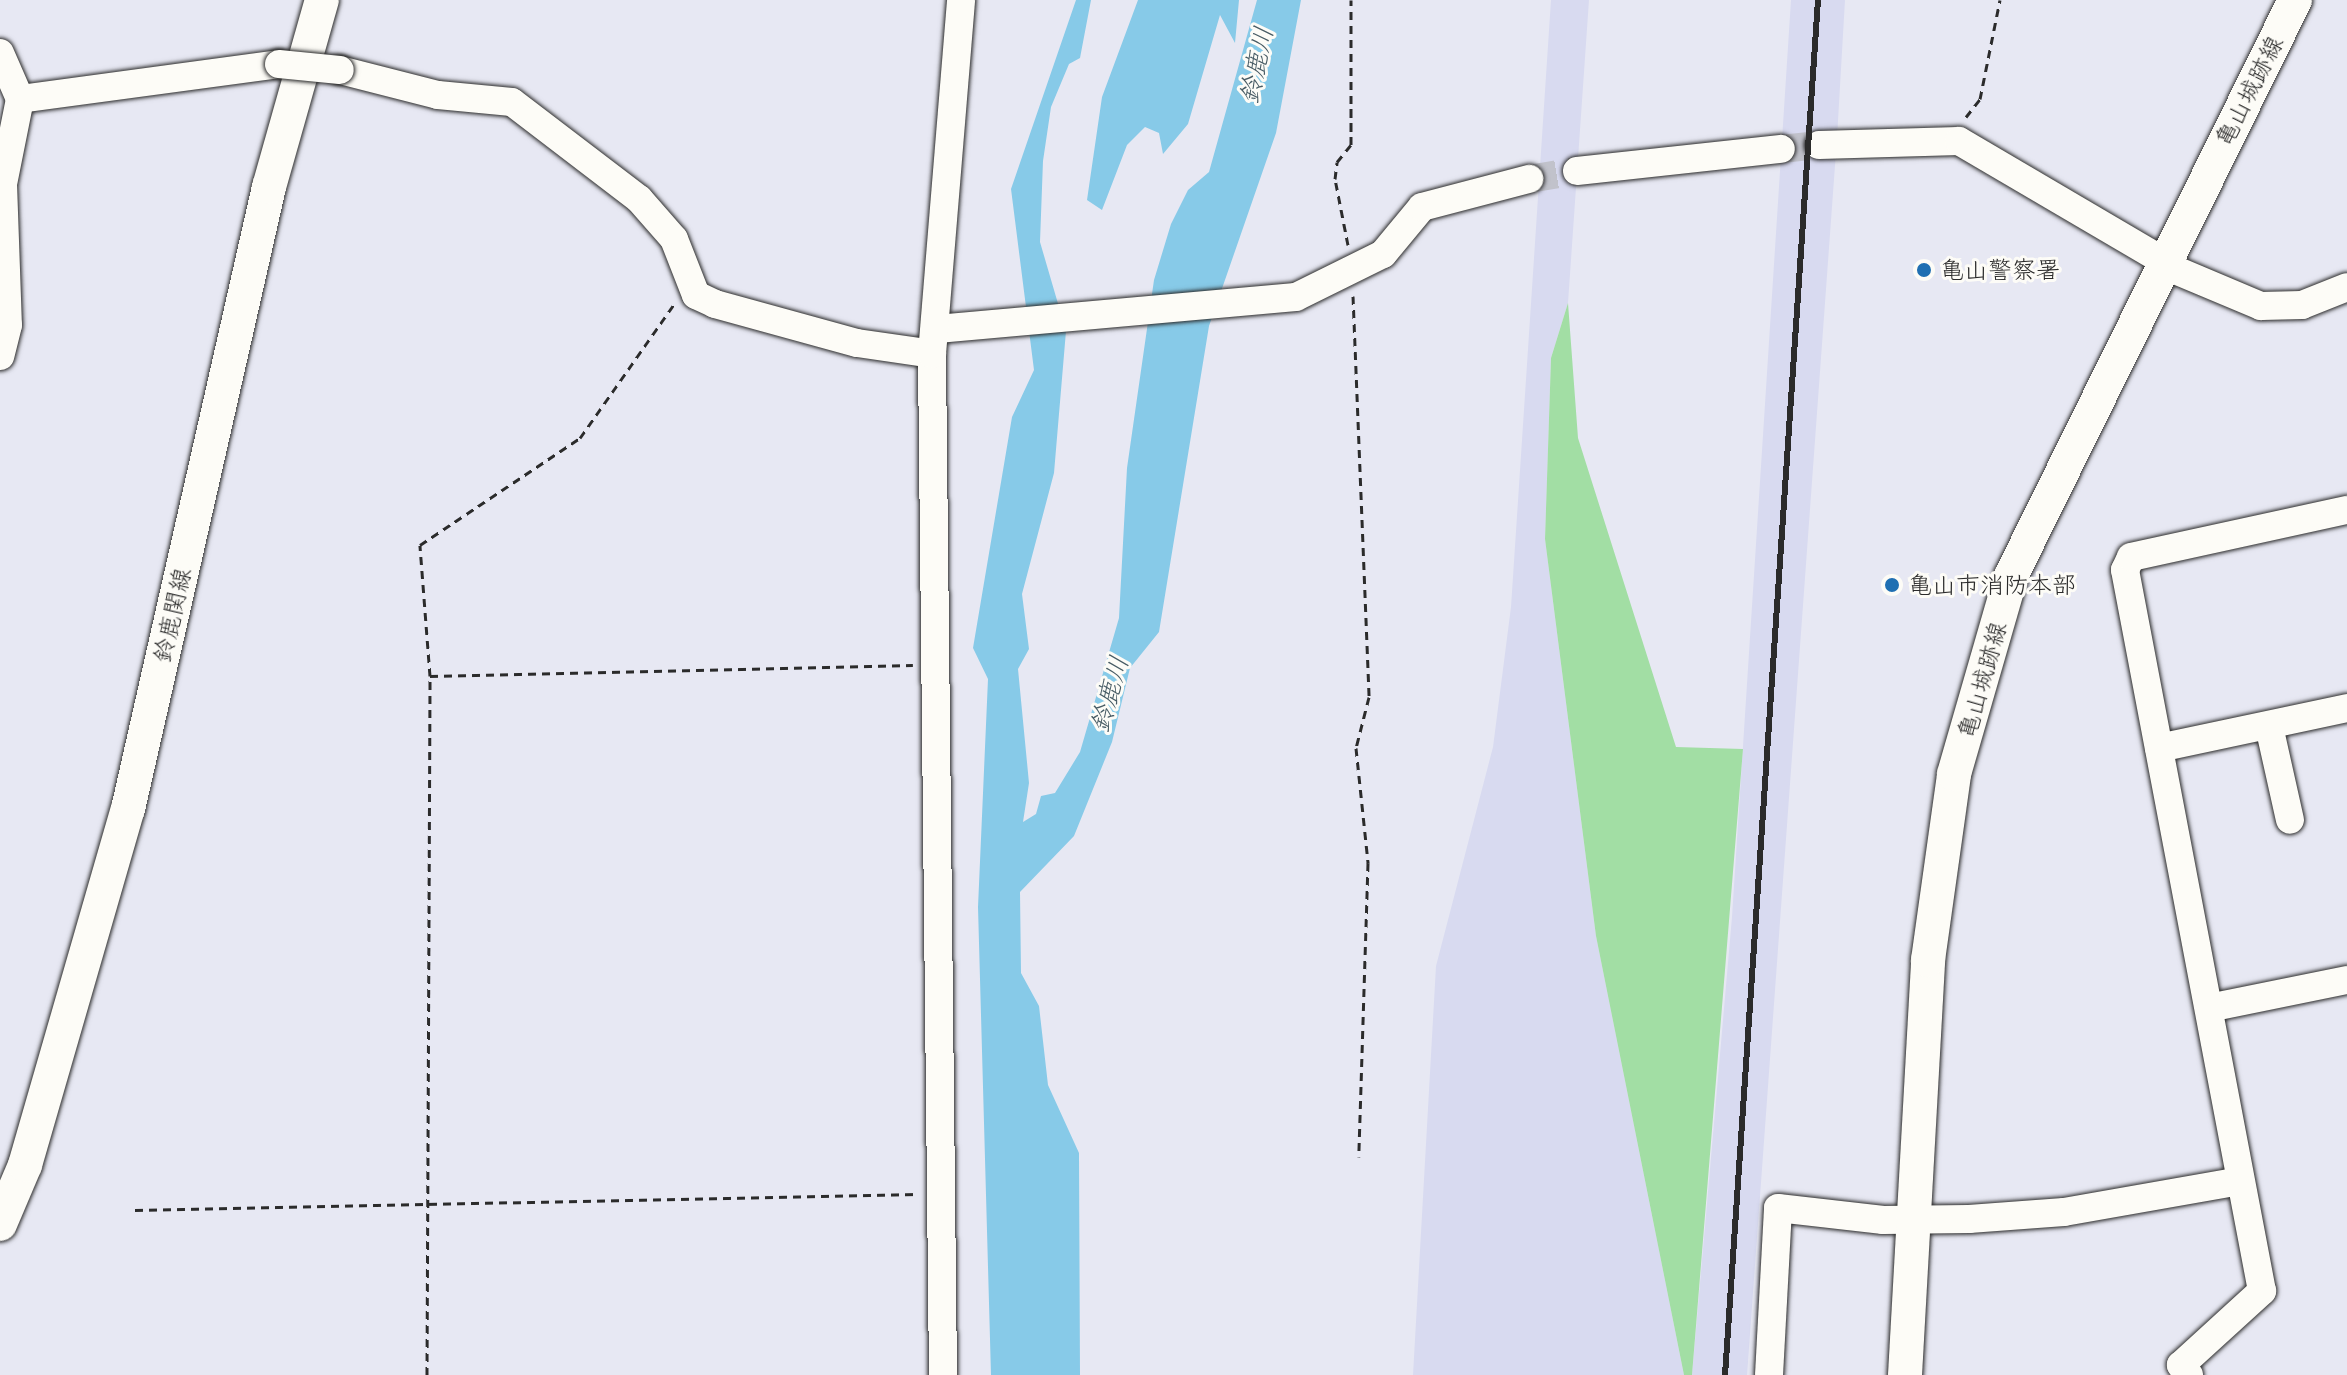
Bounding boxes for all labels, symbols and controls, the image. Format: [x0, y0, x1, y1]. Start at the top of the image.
water label: 鈴鹿川 [1233, 24, 1279, 106]
street label: 亀山城跡線 [2209, 31, 2289, 151]
place label: 亀山警察署 [1940, 256, 2060, 284]
marker: 亀山警察署 [1915, 261, 1933, 279]
street label: 鈴鹿関線 [147, 565, 197, 665]
place label: 亀山市消防本部 [1908, 571, 2076, 599]
marker: 亀山市消防本部 [1883, 576, 1901, 594]
street label: 亀山城跡線 [1952, 618, 2012, 742]
water label: 鈴鹿川 [1083, 652, 1135, 736]

